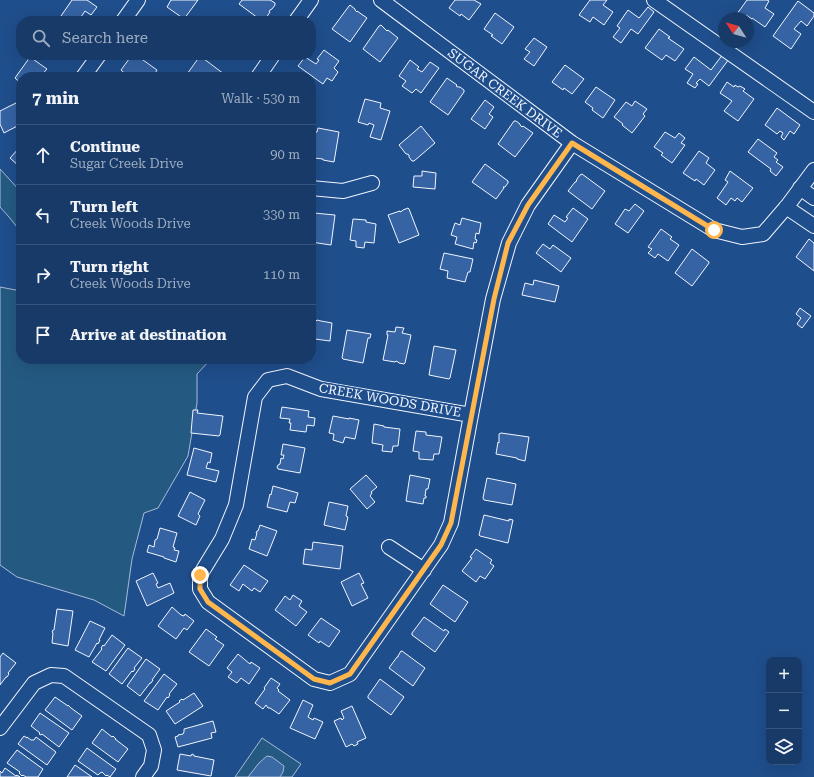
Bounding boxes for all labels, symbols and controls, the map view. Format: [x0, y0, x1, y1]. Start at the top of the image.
north arrow [718, 12, 754, 48]
search box [16, 16, 316, 60]
icon: search [30, 27, 52, 49]
text: Search here [62, 29, 148, 47]
street label: SUGAR CREEK DRIVE [445, 45, 565, 141]
text: 7 min [32, 88, 79, 108]
text: Walk · 530 m [221, 91, 300, 106]
text: Continue [70, 138, 140, 156]
icon: ahead [32, 144, 54, 166]
text: 90 m [270, 147, 300, 162]
text: Sugar Creek Drive [70, 156, 183, 171]
text: Turn left [70, 198, 138, 216]
icon: left [32, 204, 54, 226]
text: 330 m [263, 207, 300, 222]
text: Creek Woods Drive [70, 216, 191, 231]
route start [705, 221, 723, 239]
text: Turn right [70, 258, 149, 276]
icon: right [32, 264, 54, 286]
text: 110 m [263, 267, 300, 282]
text: Creek Woods Drive [70, 276, 191, 291]
icon: arrive [32, 324, 54, 346]
text: Arrive at destination [70, 326, 226, 344]
street label: CREEK WOODS DRIVE [318, 380, 462, 420]
route end [191, 566, 209, 584]
map controls [766, 657, 802, 765]
button: + [766, 657, 802, 693]
button: − [766, 693, 802, 729]
button: layers [766, 729, 802, 765]

